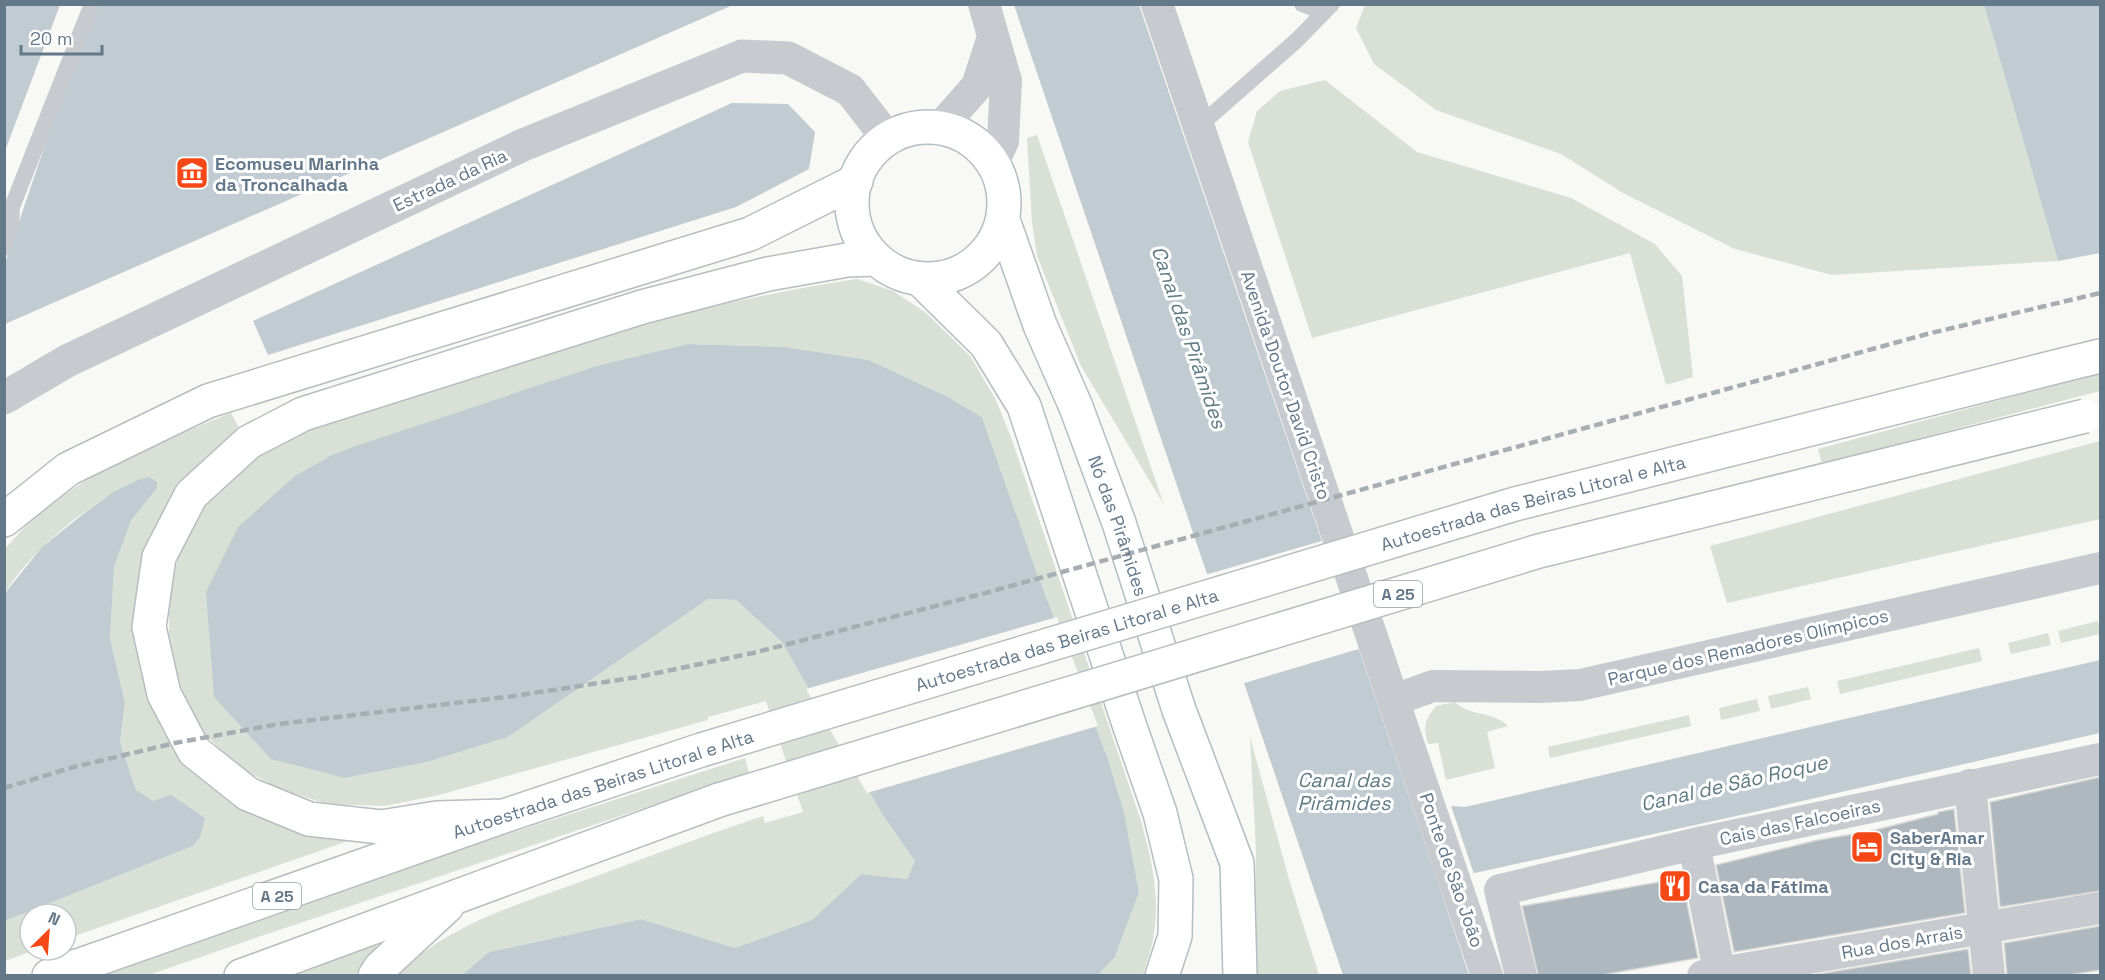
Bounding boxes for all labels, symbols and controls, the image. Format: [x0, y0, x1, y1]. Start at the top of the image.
scale bar [21, 18, 102, 56]
text: 20 m [30, 27, 73, 50]
street label: Estrada da Ria [389, 143, 511, 217]
place label: Ecomuseu Marinha da Troncalhada [215, 152, 380, 196]
museum icon: Ecomuseu Marinha da Troncalhada [174, 155, 210, 191]
water label: Canal das Pirâmides [1146, 242, 1233, 433]
street label: Avenida Doutor David Cristo [1236, 267, 1336, 503]
street label: Autoestrada das Beiras Litoral e Alta [1378, 450, 1688, 556]
street label: Nó das Pirâmides [1083, 452, 1153, 599]
road number: A 25 [1374, 581, 1422, 607]
street label: Autoestrada das Beiras Litoral e Alta [912, 583, 1221, 696]
street label: Parque dos Remadores Olímpicos [1605, 603, 1891, 691]
street label: Autoestrada das Beiras Litoral e Alta [450, 724, 756, 844]
water label: Canal de São Roque [1638, 749, 1831, 817]
water label: Canal das Pirâmides [1298, 767, 1392, 816]
street label: Ponte de São João [1415, 790, 1489, 950]
street label: Cais das Falcoeiras [1717, 794, 1883, 850]
place label: SaberAmar City & Ria [1890, 826, 1985, 870]
hotel icon: SaberAmar City & Ria [1849, 829, 1885, 865]
restaurant icon: Casa da Fátima [1657, 868, 1693, 904]
place label: Casa da Fátima [1698, 875, 1829, 898]
road number: A 25 [253, 883, 301, 909]
north arrow [18, 902, 78, 962]
text: N [45, 907, 63, 931]
street label: Rua dos Arrais [1840, 920, 1964, 964]

